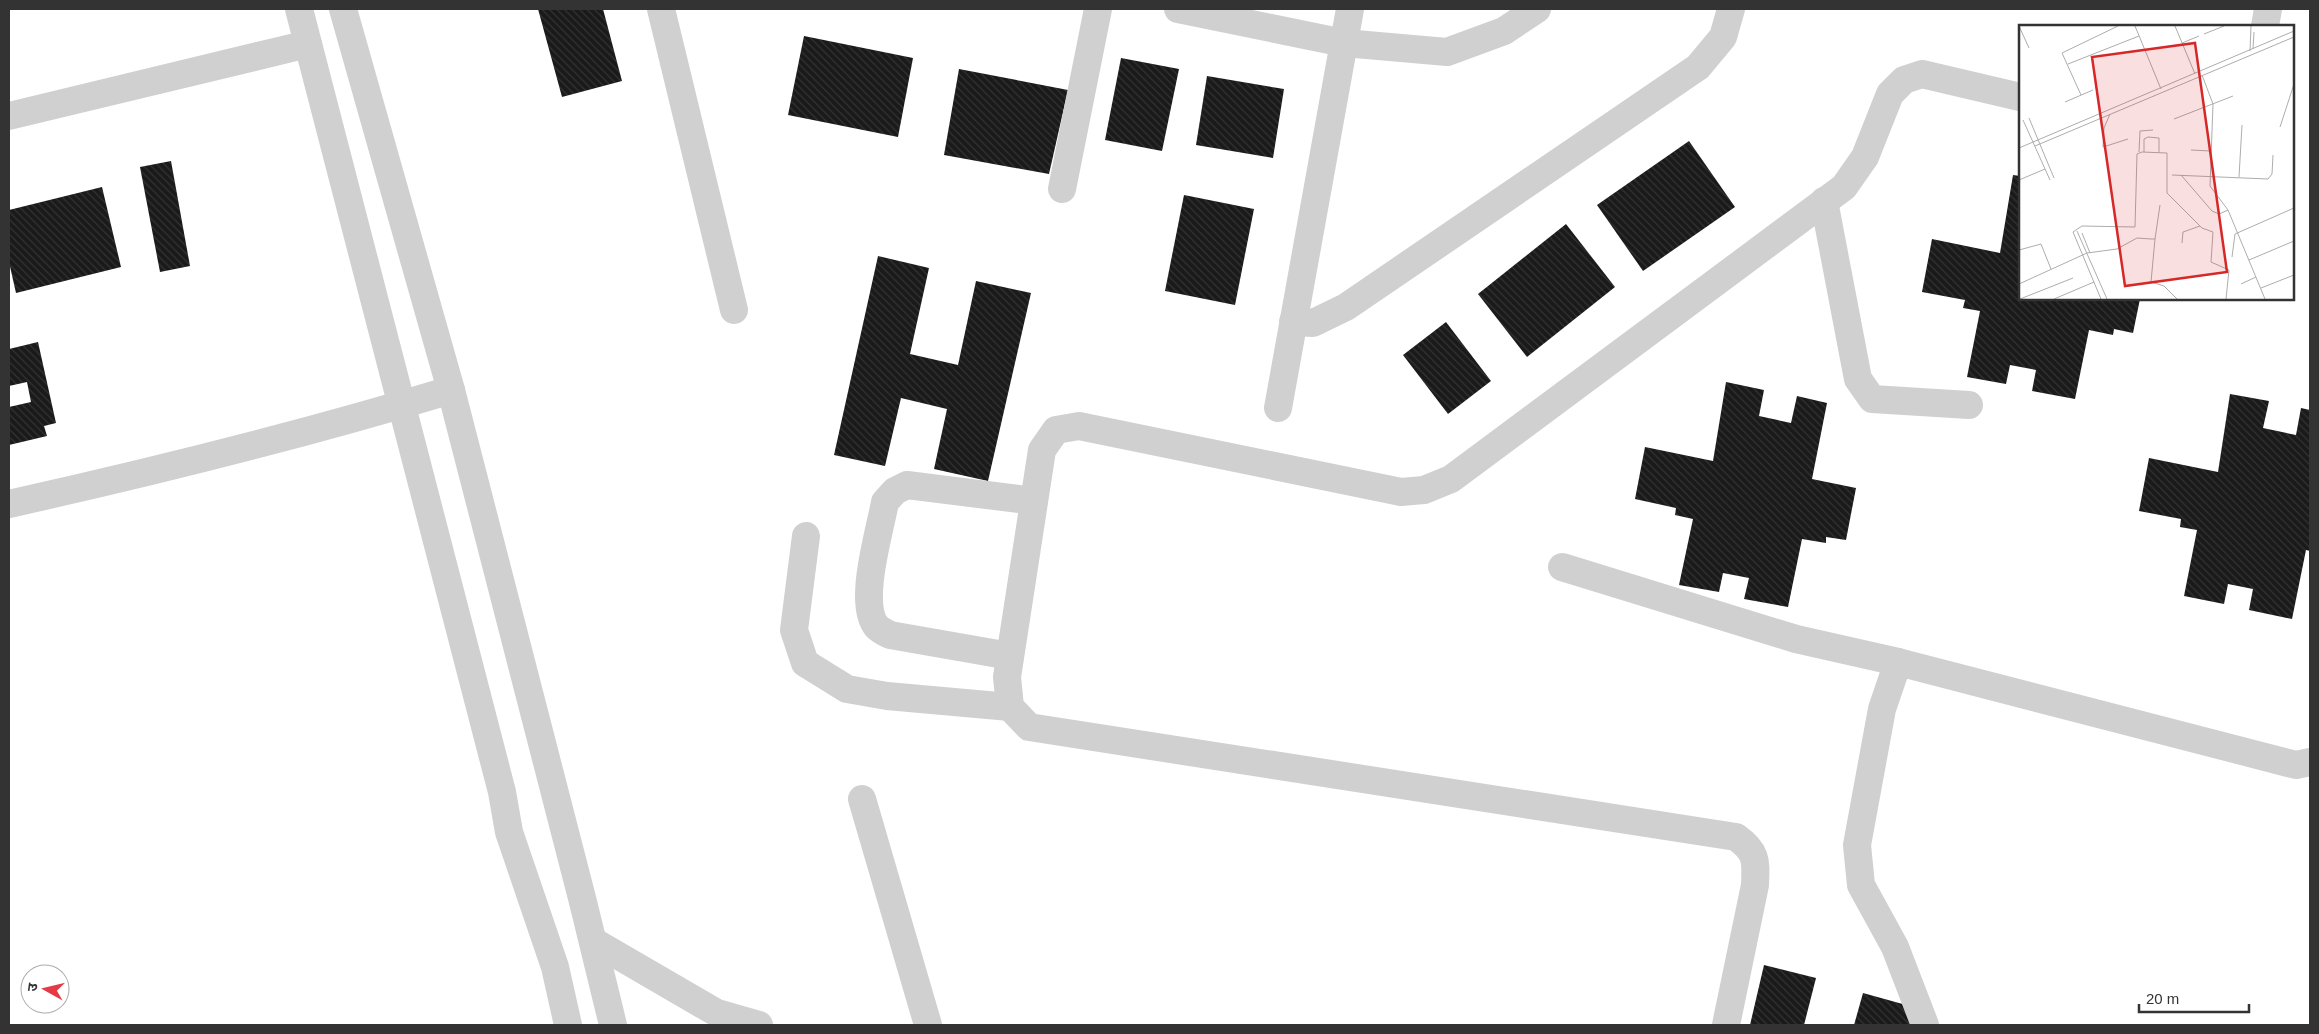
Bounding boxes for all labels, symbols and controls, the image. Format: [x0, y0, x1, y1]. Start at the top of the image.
inset map [2019, 25, 2294, 300]
north arrow [20, 964, 70, 1014]
text: उ [24, 981, 41, 992]
scale bar [2139, 982, 2249, 1014]
text: 20 m [2146, 990, 2179, 1007]

